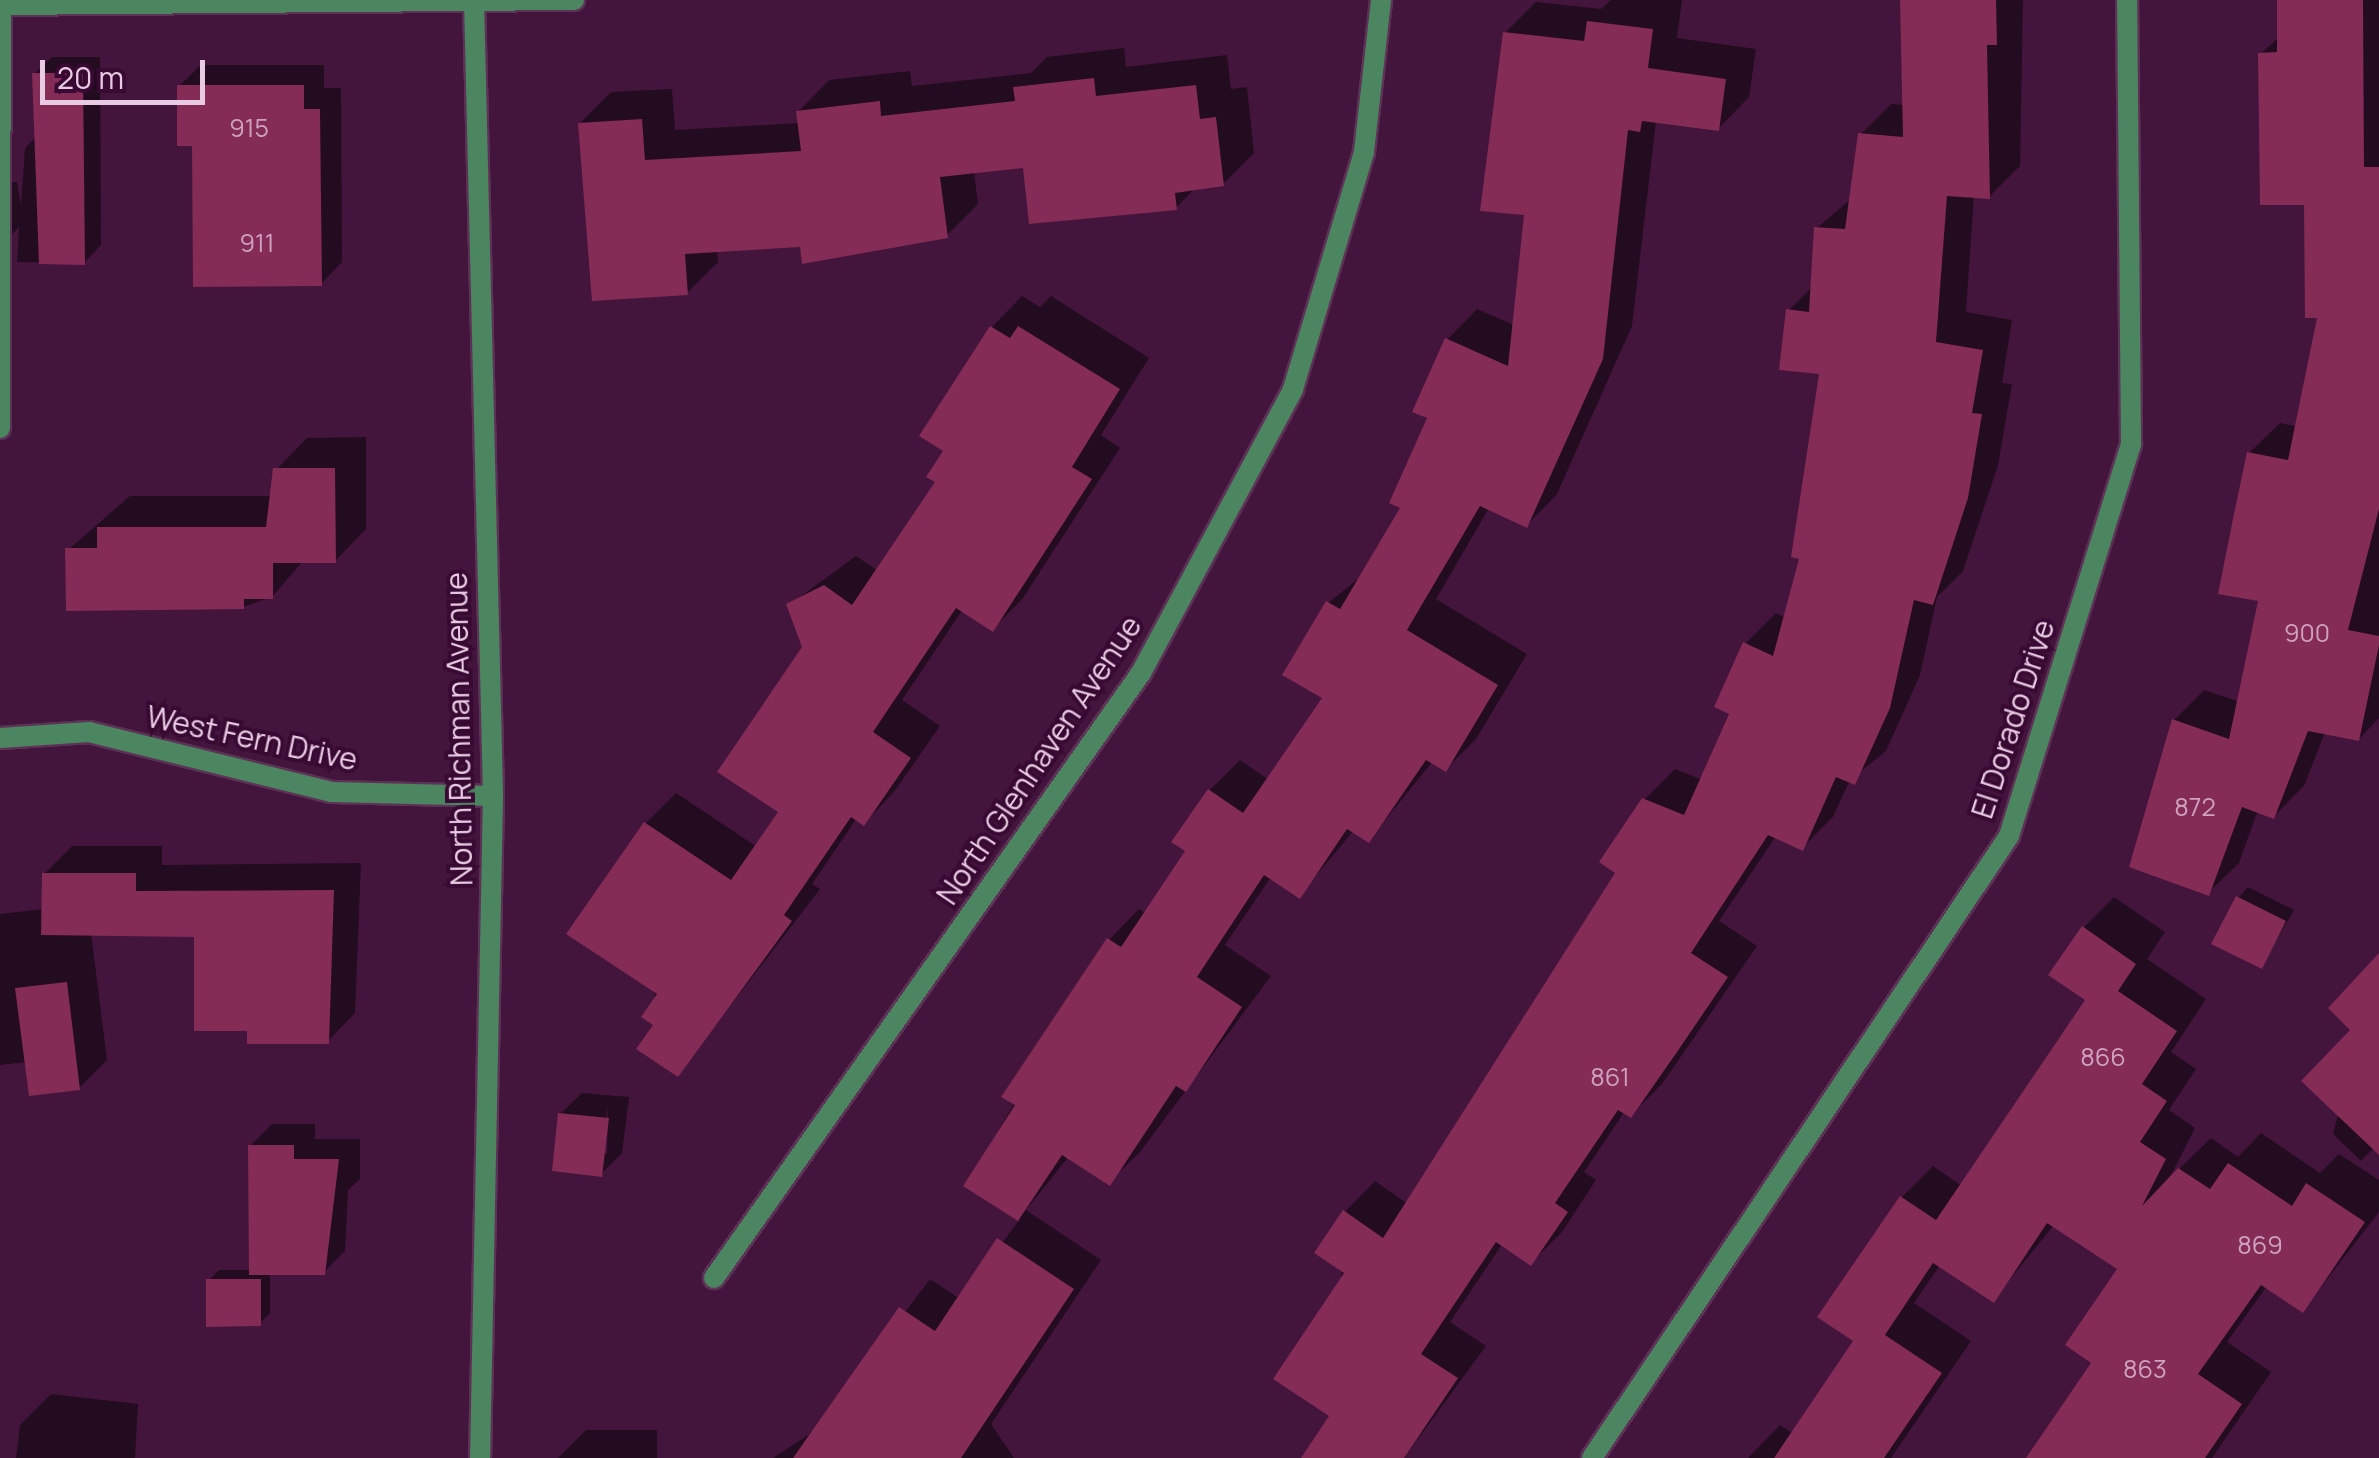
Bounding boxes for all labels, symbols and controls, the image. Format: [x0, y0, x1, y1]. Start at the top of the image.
scale bar [45, 40, 210, 102]
text: 20 m [57, 57, 124, 98]
house number: 915 [229, 113, 269, 143]
house number: 911 [239, 228, 275, 258]
street label: North Richman Avenue [438, 572, 480, 886]
street label: North Glenhaven Avenue [929, 609, 1149, 911]
street label: El Dorado Drive [1964, 615, 2062, 823]
house number: 900 [2284, 618, 2330, 648]
street label: West Fern Drive [143, 698, 361, 778]
house number: 872 [2174, 792, 2216, 822]
house number: 866 [2080, 1042, 2126, 1072]
house number: 861 [1590, 1062, 1630, 1092]
house number: 869 [2237, 1230, 2283, 1260]
house number: 863 [2123, 1354, 2167, 1384]

